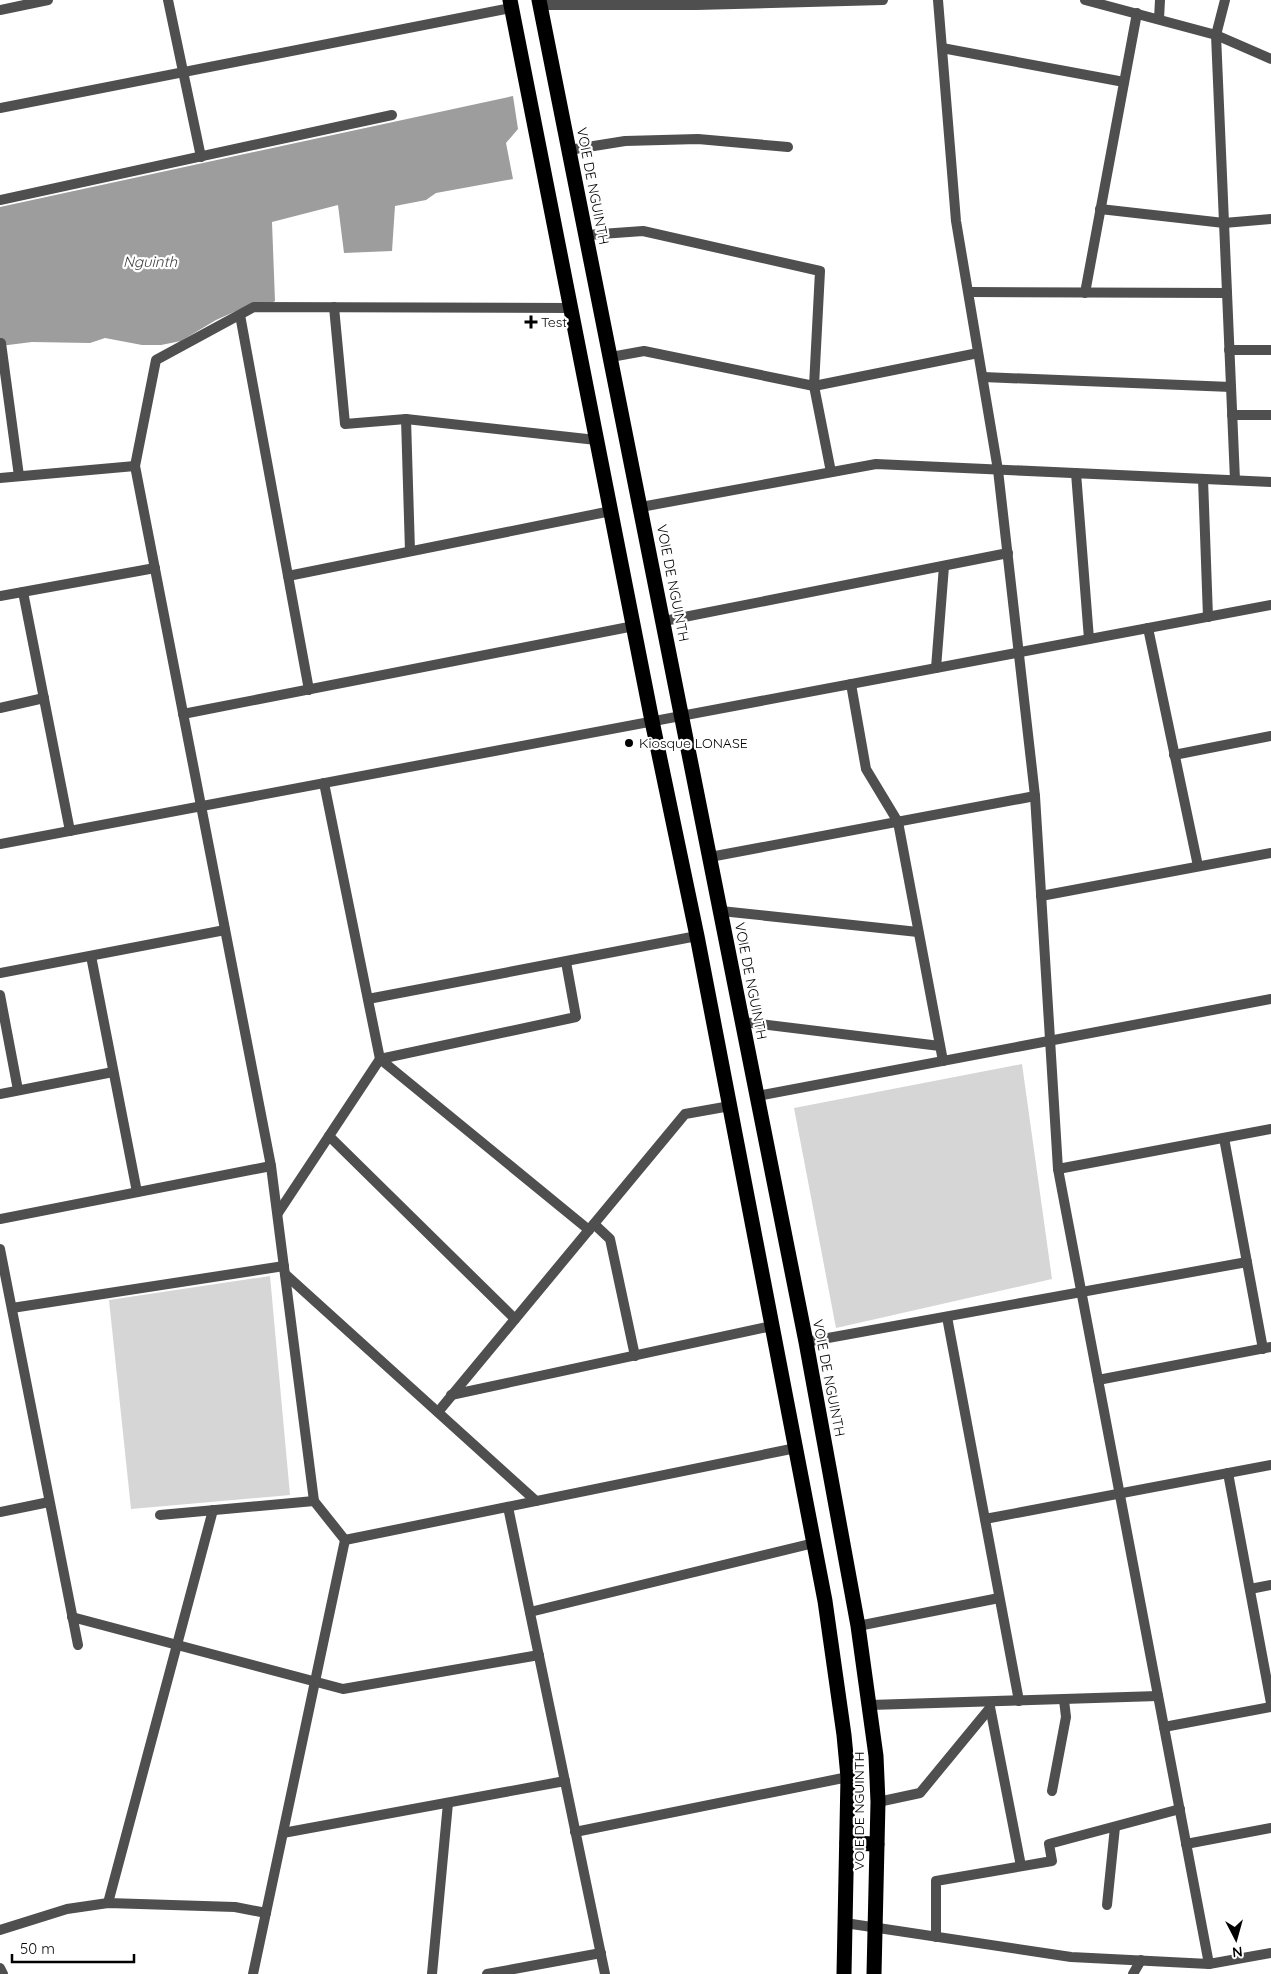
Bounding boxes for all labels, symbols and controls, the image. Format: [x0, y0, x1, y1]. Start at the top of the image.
street label: VOIE DE NGUINTH [573, 126, 613, 246]
water label: Nguinth [123, 252, 178, 271]
place label: Test [541, 313, 567, 331]
marker: Test [525, 316, 537, 328]
street label: VOIE DE NGUINTH [653, 523, 693, 643]
place label: Kiosque LONASE [639, 734, 748, 752]
marker: Kiosque LONASE [623, 737, 635, 749]
street label: VOIE DE NGUINTH [731, 921, 771, 1041]
street label: VOIE DE NGUINTH [809, 1318, 849, 1438]
street label: VOIE DE NGUINTH [850, 1751, 868, 1871]
north arrow [1211, 1914, 1261, 1964]
scale bar [12, 1932, 135, 1964]
text: 50 m [20, 1939, 55, 1958]
text: N [1231, 1942, 1243, 1961]

